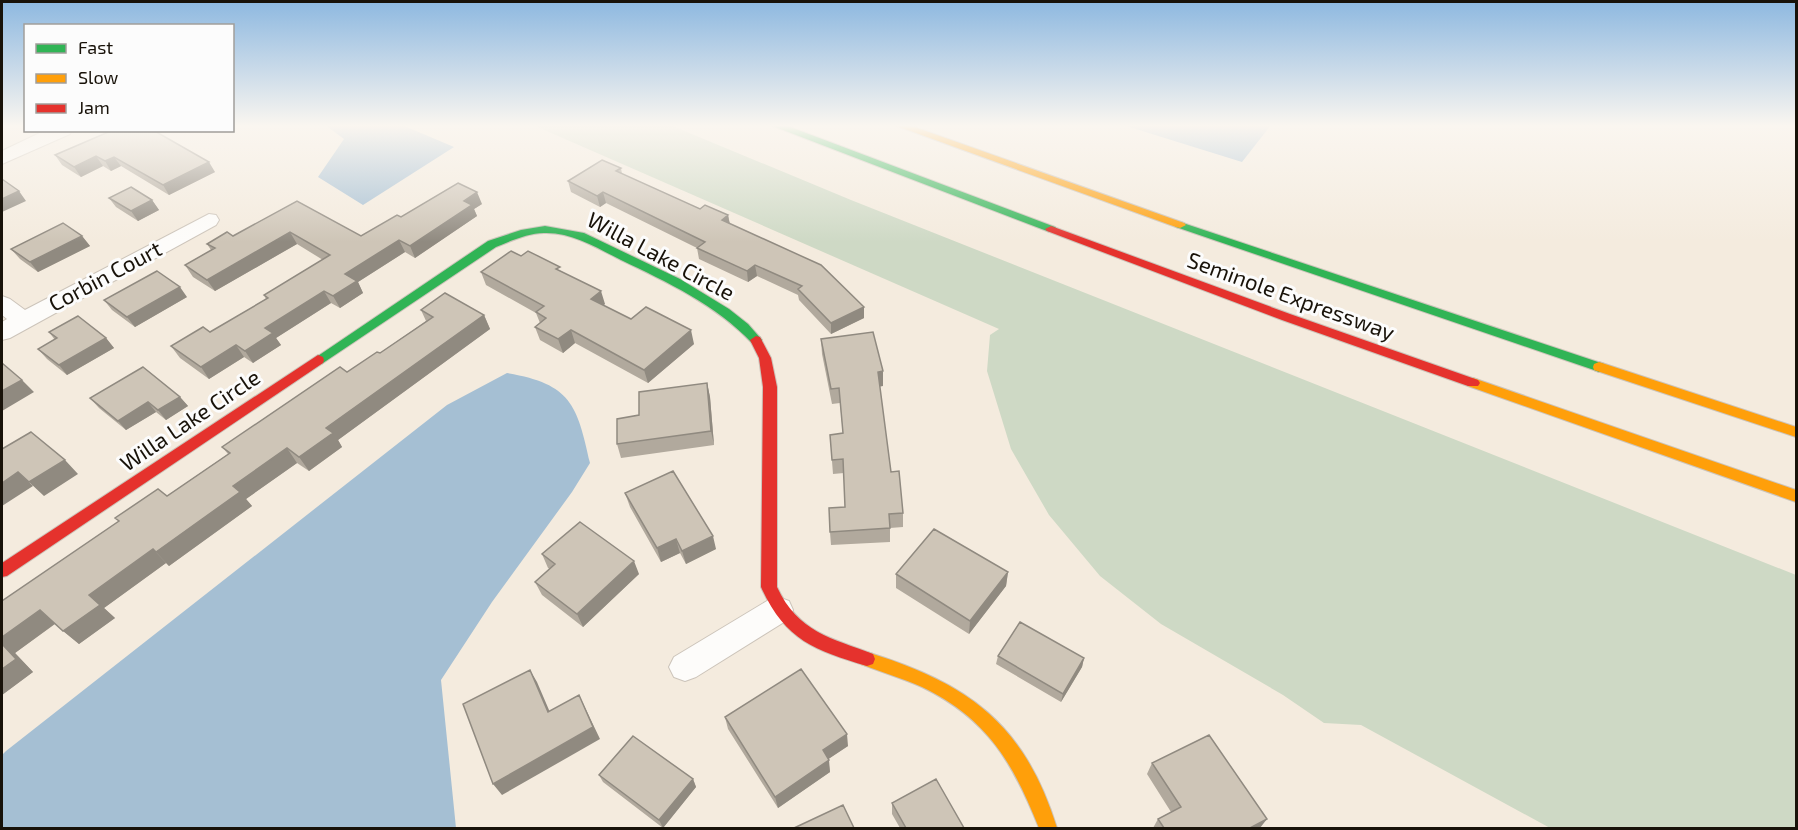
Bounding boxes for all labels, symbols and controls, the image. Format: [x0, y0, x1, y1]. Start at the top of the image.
legend [24, 24, 234, 132]
text: Fast [78, 36, 113, 58]
text: Slow [78, 66, 119, 88]
text: Jam [78, 96, 110, 118]
street label: Willa Lake Circle [583, 205, 740, 305]
street label: Corbin Court [44, 234, 166, 316]
street label: Seminole Expressway [1184, 245, 1399, 345]
street label: Willa Lake Circle [115, 363, 264, 476]

